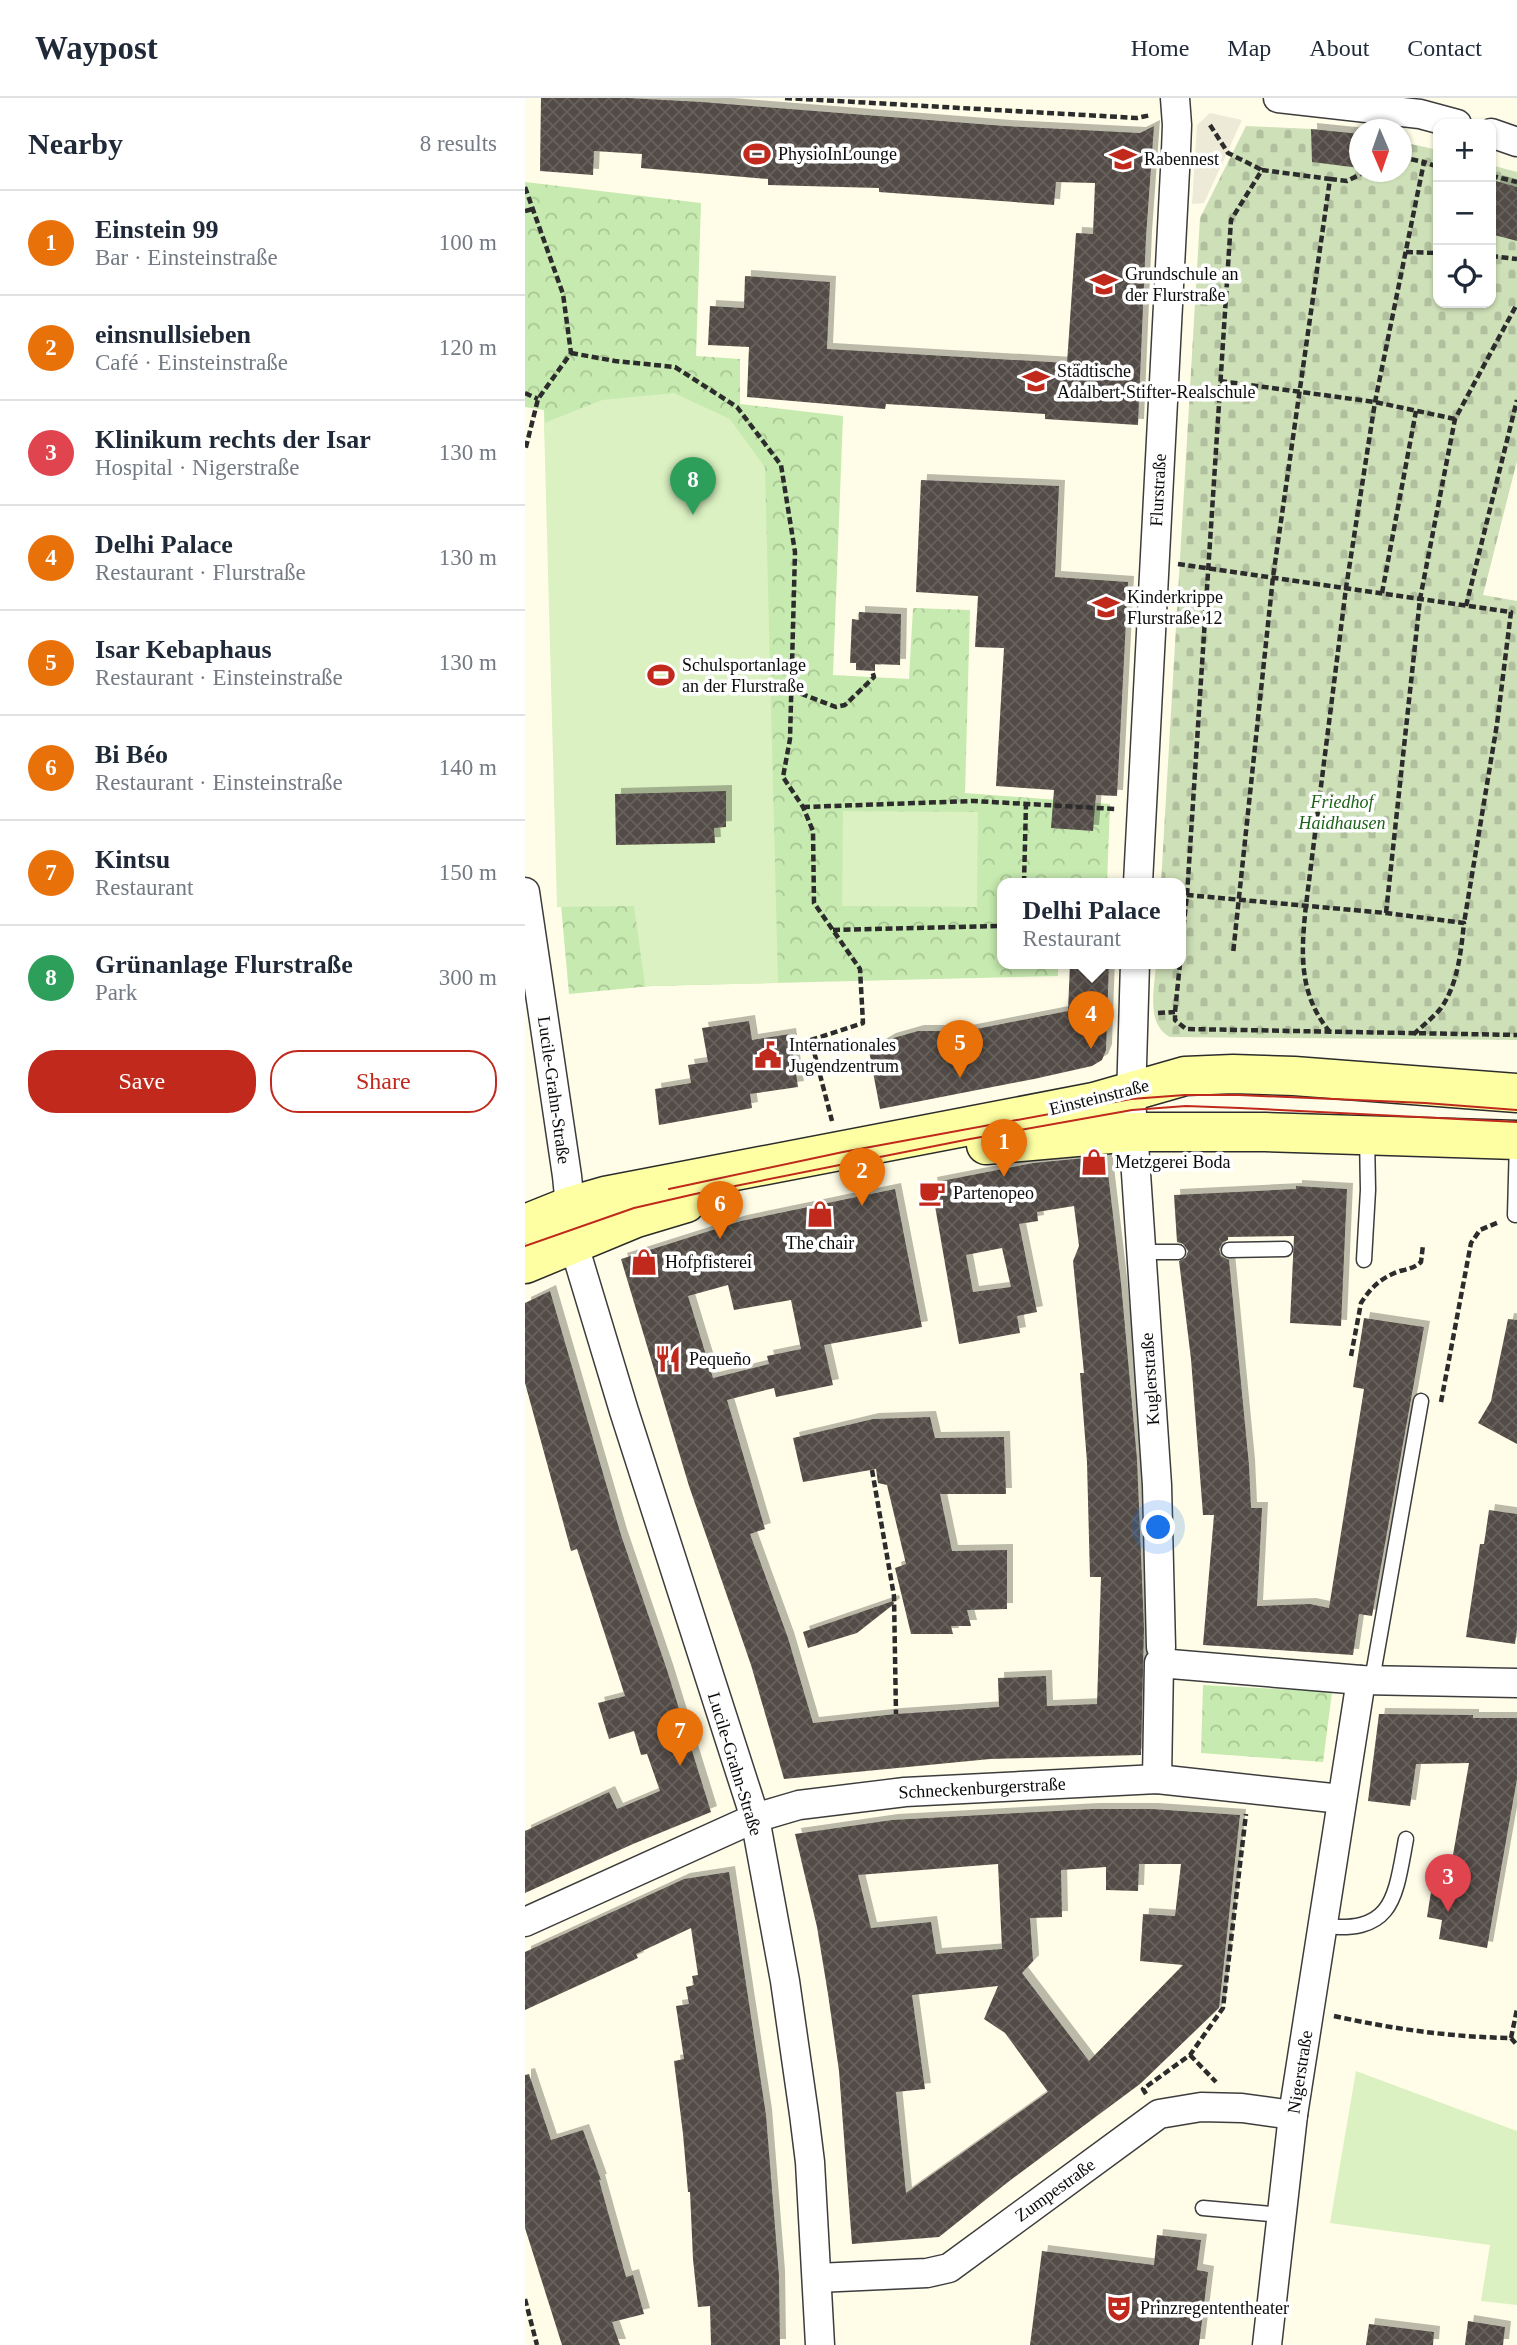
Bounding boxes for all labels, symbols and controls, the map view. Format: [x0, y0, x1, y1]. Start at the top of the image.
text: Waypost [35, 30, 158, 66]
text: Home [1131, 35, 1189, 61]
text: Map [1227, 35, 1271, 61]
text: About [1309, 35, 1369, 61]
text: Contact [1407, 35, 1482, 61]
north arrow [1349, 119, 1412, 182]
map controls [1433, 119, 1496, 308]
button: + [1433, 119, 1496, 182]
text: Nearby [28, 127, 123, 160]
text: 8 results [420, 131, 497, 156]
sports icon: PhysioInLounge [742, 139, 772, 169]
place label: PhysioInLounge [778, 144, 897, 164]
school or university icon: Rabennest [1108, 144, 1138, 174]
place label: Rabennest [1144, 149, 1219, 169]
button: − [1433, 182, 1496, 245]
text: Einstein 99 [95, 215, 219, 244]
text: 1 [45, 230, 57, 255]
text: 100 m [439, 230, 497, 255]
text: Bar · Einsteinstraße [95, 245, 278, 270]
button: locate [1433, 245, 1496, 308]
place label: Grundschule an der Flurstraße [1125, 264, 1238, 305]
school or university icon: Grundschule an der Flurstraße [1089, 269, 1119, 299]
text: einsnullsieben [95, 320, 251, 349]
text: 2 [45, 335, 57, 360]
text: 120 m [439, 335, 497, 360]
text: Café · Einsteinstraße [95, 350, 288, 375]
place label: Städtische Adalbert-Stifter-Realschule [1057, 361, 1256, 402]
school or university icon: Städtische Adalbert-Stifter-Realschule [1021, 366, 1051, 396]
text: Klinikum rechts der Isar [95, 425, 371, 454]
text: 3 [45, 440, 57, 465]
text: 130 m [439, 440, 497, 465]
street label: Flurstraße [1146, 453, 1170, 527]
text: Hospital · Nigerstraße [95, 455, 299, 480]
pin: 8 [670, 457, 716, 515]
text: Delhi Palace [95, 530, 233, 559]
text: 4 [45, 545, 57, 570]
text: 130 m [439, 545, 497, 570]
text: Restaurant · Flurstraße [95, 560, 306, 585]
place label: Kinderkrippe Flurstraße 12 [1127, 587, 1223, 628]
school or university icon: Kinderkrippe Flurstraße 12 [1091, 592, 1121, 622]
text: Isar Kebaphaus [95, 635, 272, 664]
text: 5 [45, 650, 57, 675]
text: 130 m [439, 650, 497, 675]
place label: Schulsportanlage an der Flurstraße [682, 655, 806, 696]
sports icon: Schulsportanlage an der Flurstraße [646, 660, 676, 690]
text: Restaurant · Einsteinstraße [95, 665, 343, 690]
text: Bi Béo [95, 740, 168, 769]
text: 6 [45, 755, 57, 780]
text: 140 m [439, 755, 497, 780]
text: Restaurant · Einsteinstraße [95, 770, 343, 795]
park label: Friedhof Haidhausen [1298, 792, 1386, 833]
text: Kintsu [95, 845, 170, 874]
text: 7 [45, 860, 57, 885]
text: 150 m [439, 860, 497, 885]
text: Restaurant [95, 875, 193, 900]
popup [997, 878, 1186, 969]
text: Delhi Palace [1023, 896, 1160, 925]
text: Restaurant [1023, 926, 1121, 951]
text: Grünanlage Flurstraße [95, 950, 353, 979]
text: 8 [45, 965, 57, 990]
text: 300 m [439, 965, 497, 990]
text: Park [95, 980, 137, 1005]
pin: 4 [1068, 991, 1114, 1049]
street label: Lucile-Grahn-Straße [534, 1015, 574, 1165]
pin: 5 [937, 1020, 983, 1078]
place label: Internationales Jugendzentrum [789, 1035, 899, 1076]
public building icon: Internationales Jugendzentrum [753, 1040, 783, 1070]
button: Save [28, 1050, 256, 1113]
button: Share [270, 1050, 497, 1113]
street label: Einsteinstraße [1047, 1075, 1151, 1119]
pin: 1 [981, 1119, 1027, 1177]
shop icon: Metzgerei Boda [1079, 1147, 1109, 1177]
pin: 2 [839, 1148, 885, 1206]
place label: Metzgerei Boda [1115, 1152, 1230, 1172]
cafe icon: Partenopeo [917, 1178, 947, 1208]
pin: 6 [697, 1181, 743, 1239]
place label: Partenopeo [953, 1183, 1034, 1203]
shop icon: The chair [805, 1199, 835, 1229]
place label: The chair [786, 1233, 854, 1253]
shop icon: Hofpfisterei [629, 1247, 659, 1277]
place label: Hofpfisterei [665, 1252, 752, 1272]
street label: Kuglerstraße [1137, 1332, 1163, 1426]
restaurant icon: Pequeño [653, 1344, 683, 1374]
place label: Pequeño [689, 1349, 751, 1369]
your location [1141, 1510, 1175, 1544]
street label: Lucile-Grahn-Straße [704, 1690, 766, 1838]
pin: 7 [657, 1708, 703, 1766]
street label: Schneckenburgerstraße [898, 1774, 1066, 1802]
pin: 3 [1425, 1854, 1471, 1912]
street label: Nigerstraße [1284, 2029, 1316, 2115]
street label: Zumpestraße [1011, 2154, 1099, 2226]
theatre icon: Prinzregententheater [1104, 2293, 1134, 2323]
place label: Prinzregententheater [1140, 2298, 1289, 2318]

